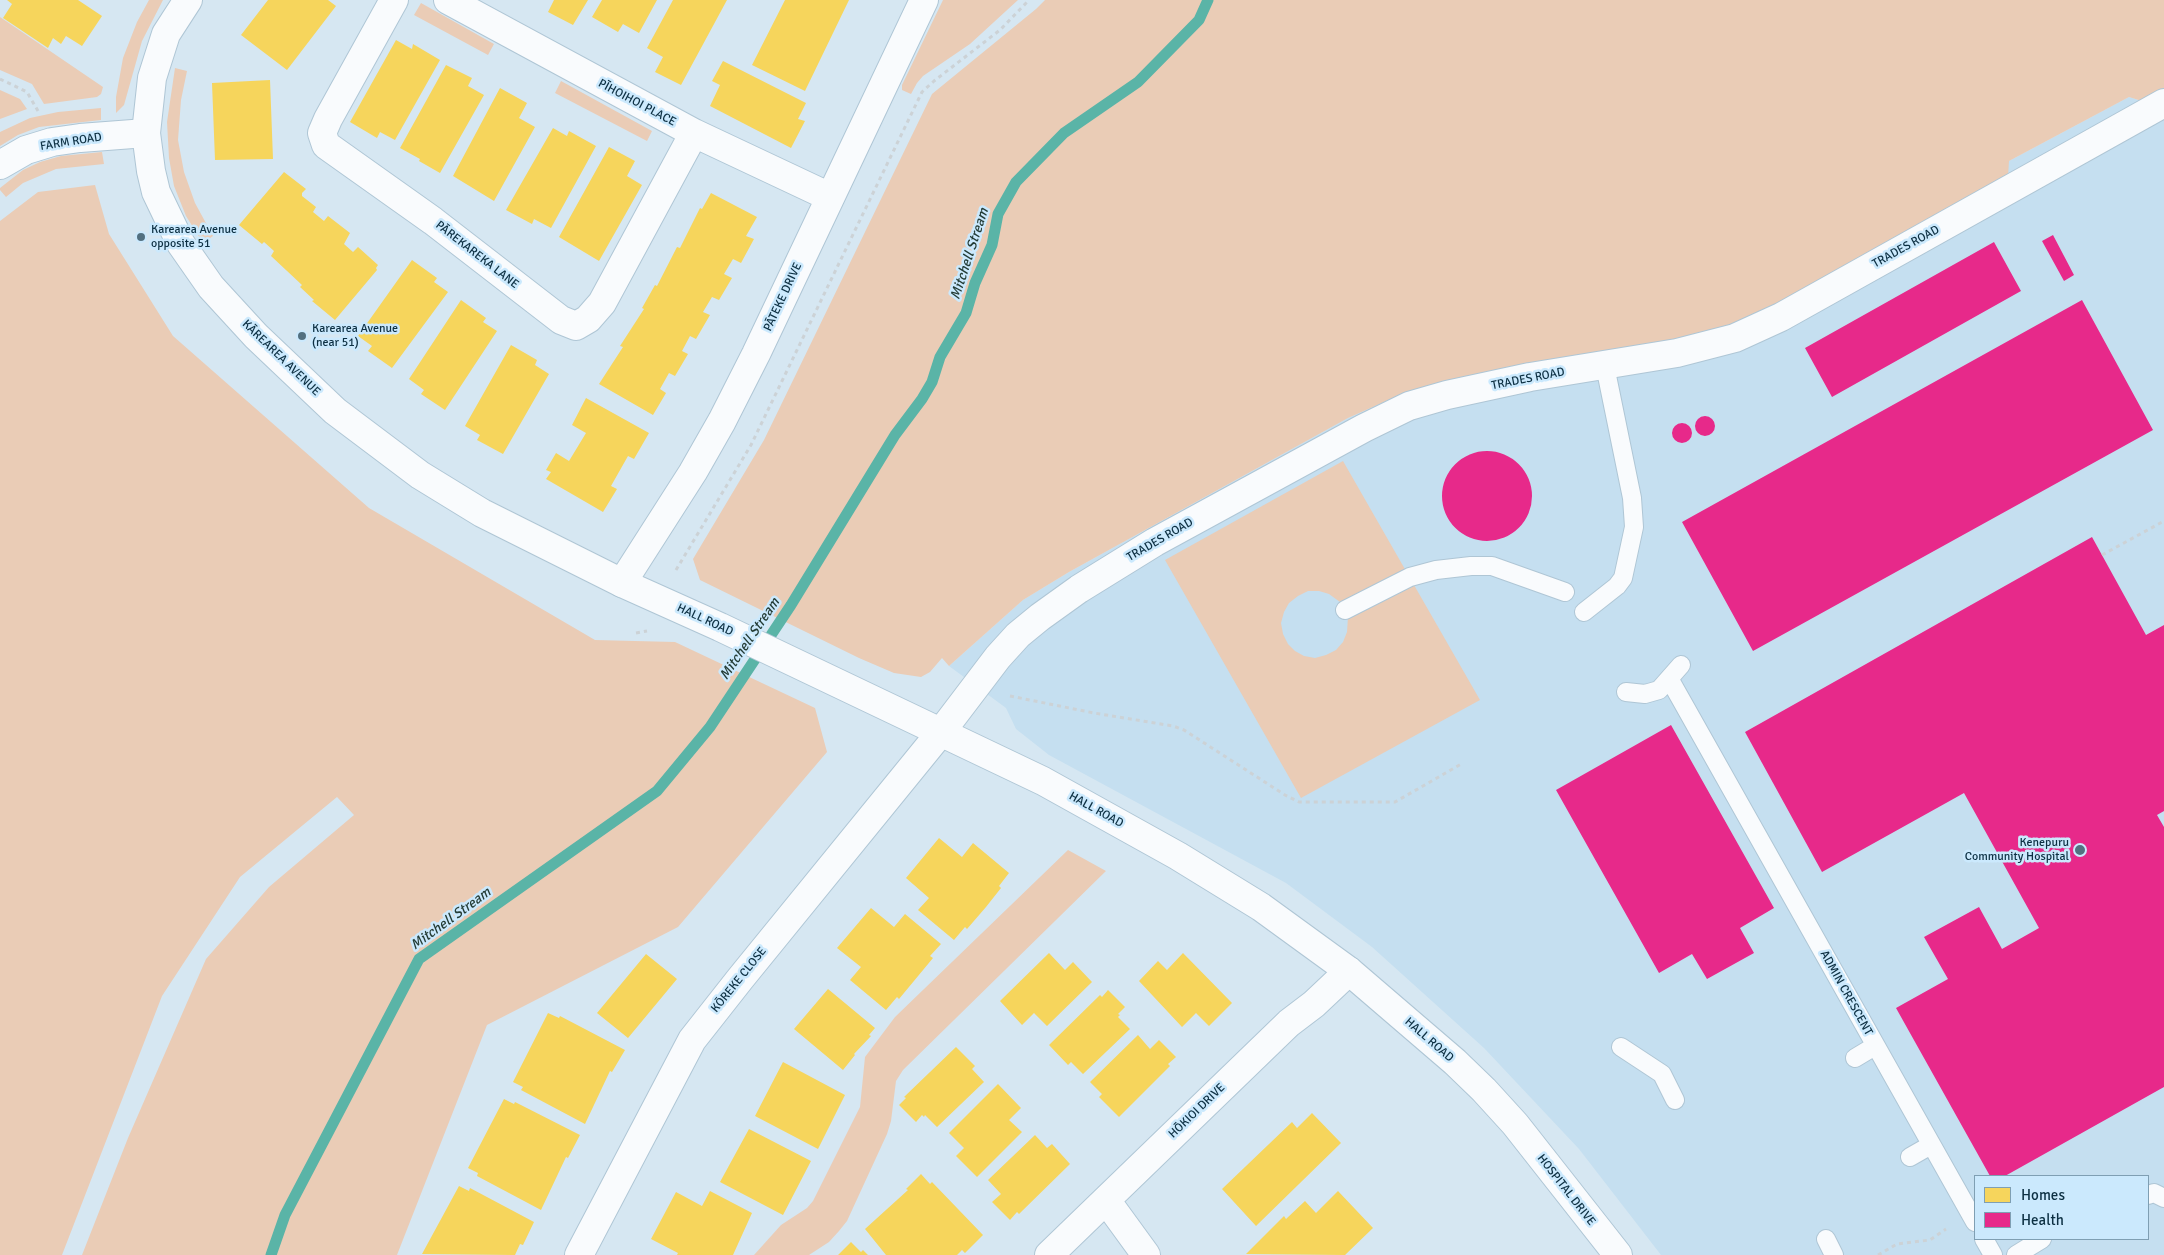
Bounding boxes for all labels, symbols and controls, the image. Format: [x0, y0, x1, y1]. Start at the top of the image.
street label: PĪHOIHOI PLACE [596, 76, 678, 130]
street label: FARM ROAD [39, 130, 103, 154]
water label: Mitchell Stream [947, 206, 993, 302]
street label: PĀREKAREKA LANE [433, 218, 521, 292]
place label: Karearea Avenue opposite 51 [151, 223, 237, 251]
street label: TRADES ROAD [1870, 223, 1942, 271]
marker: Karearea Avenue opposite 51 [135, 231, 147, 243]
street label: PĀTEKE DRIVE [761, 260, 805, 334]
street label: KĀREAREA AVENUE [239, 317, 323, 399]
place label: Karearea Avenue (near 51) [312, 322, 398, 350]
marker: Karearea Avenue (near 51) [296, 330, 308, 342]
street label: TRADES ROAD [1490, 365, 1566, 393]
street label: TRADES ROAD [1124, 515, 1196, 565]
water label: Mitchell Stream [716, 595, 784, 683]
street label: HALL ROAD [675, 601, 735, 639]
street label: HALL ROAD [1066, 789, 1126, 831]
place label: Kenepuru Community Hospital [1965, 836, 2069, 864]
marker: Kenepuru Community Hospital [2073, 843, 2087, 857]
water label: Mitchell Stream [408, 884, 494, 954]
street label: KŌREKE CLOSE [708, 944, 770, 1016]
street label: ADMIN CRESCENT [1817, 948, 1875, 1038]
street label: HALL ROAD [1402, 1015, 1456, 1065]
street label: HŌKIOI DRIVE [1166, 1080, 1228, 1142]
street label: HOSPITAL DRIVE [1534, 1152, 1598, 1228]
legend [1974, 1175, 2149, 1240]
text: Homes [2021, 1186, 2065, 1204]
text: Health [2021, 1211, 2064, 1229]

